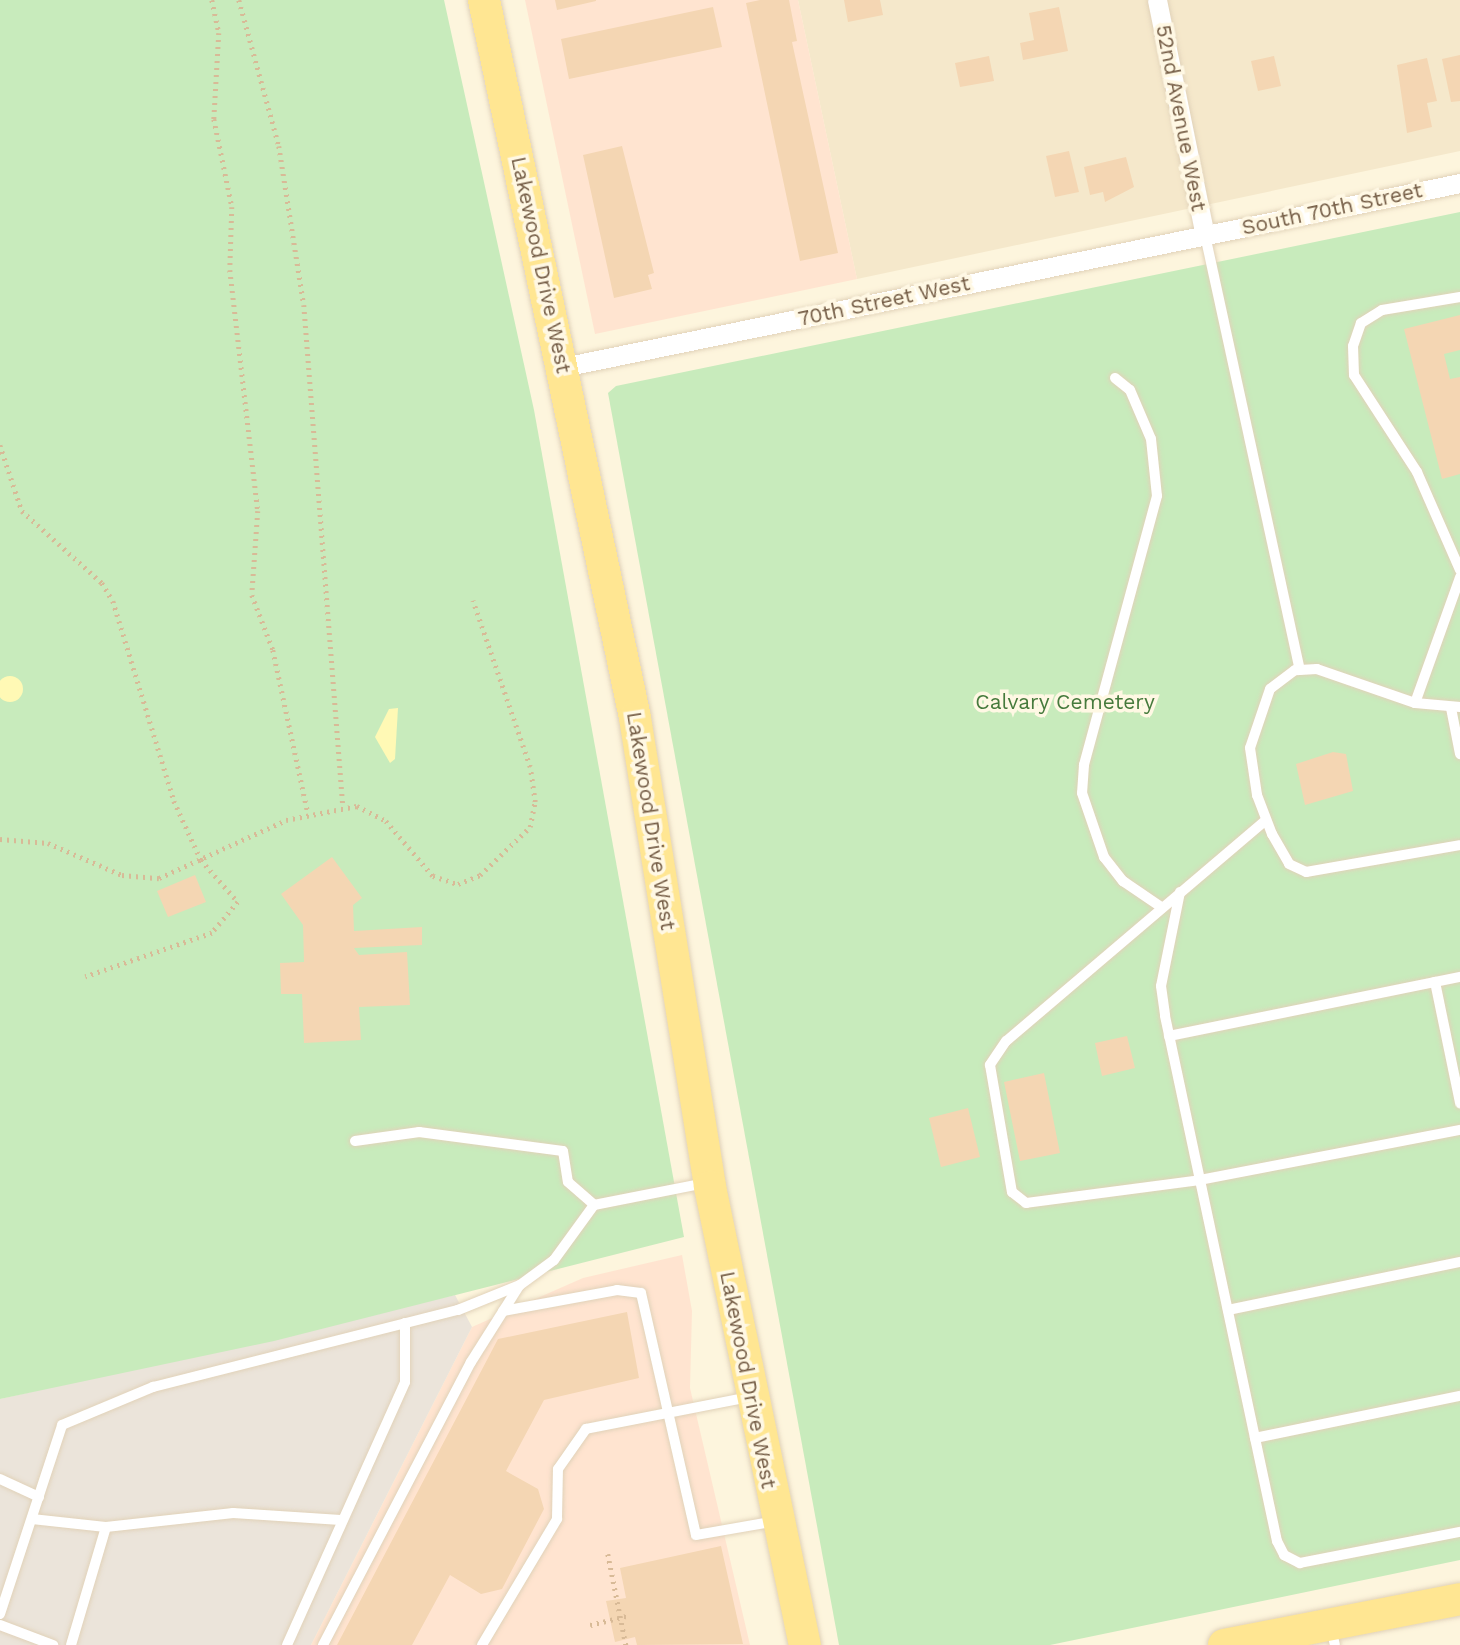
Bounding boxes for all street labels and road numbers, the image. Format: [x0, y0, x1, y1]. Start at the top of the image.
street label: 52nd Avenue West [1150, 22, 1212, 214]
street label: Lakewood Drive West [506, 154, 576, 376]
street label: South 70th Street [1239, 177, 1425, 241]
street label: 70th Street West [796, 270, 972, 332]
street label: Lakewood Drive West [621, 710, 681, 932]
street label: Lakewood Drive West [715, 1269, 781, 1491]

